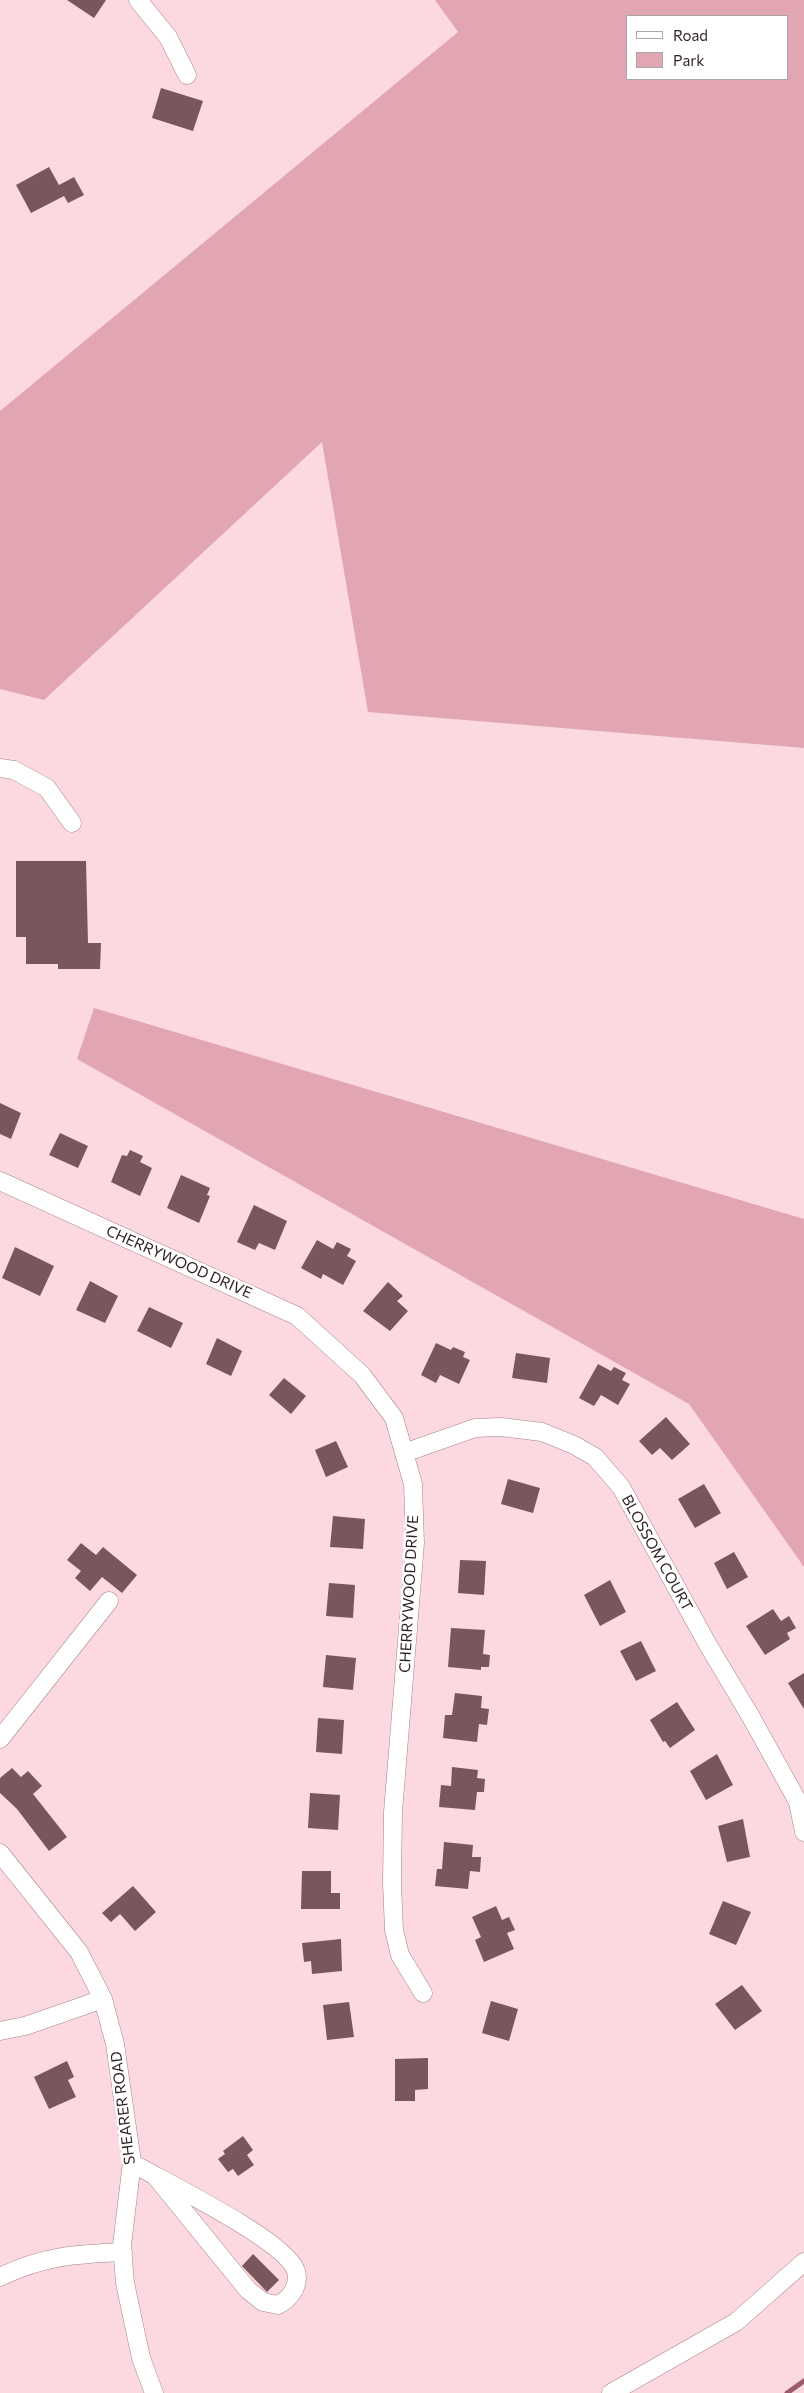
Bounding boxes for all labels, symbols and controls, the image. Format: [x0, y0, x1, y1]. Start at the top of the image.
legend [626, 15, 789, 80]
text: Road [673, 26, 708, 44]
text: Park [673, 51, 704, 69]
street label: CHERRYWOOD DRIVE [103, 1222, 255, 1302]
street label: BLOSSOM COURT [618, 1492, 696, 1614]
street label: CHERRYWOOD DRIVE [396, 1515, 422, 1673]
street label: SHEARER ROAD [107, 2050, 139, 2166]

